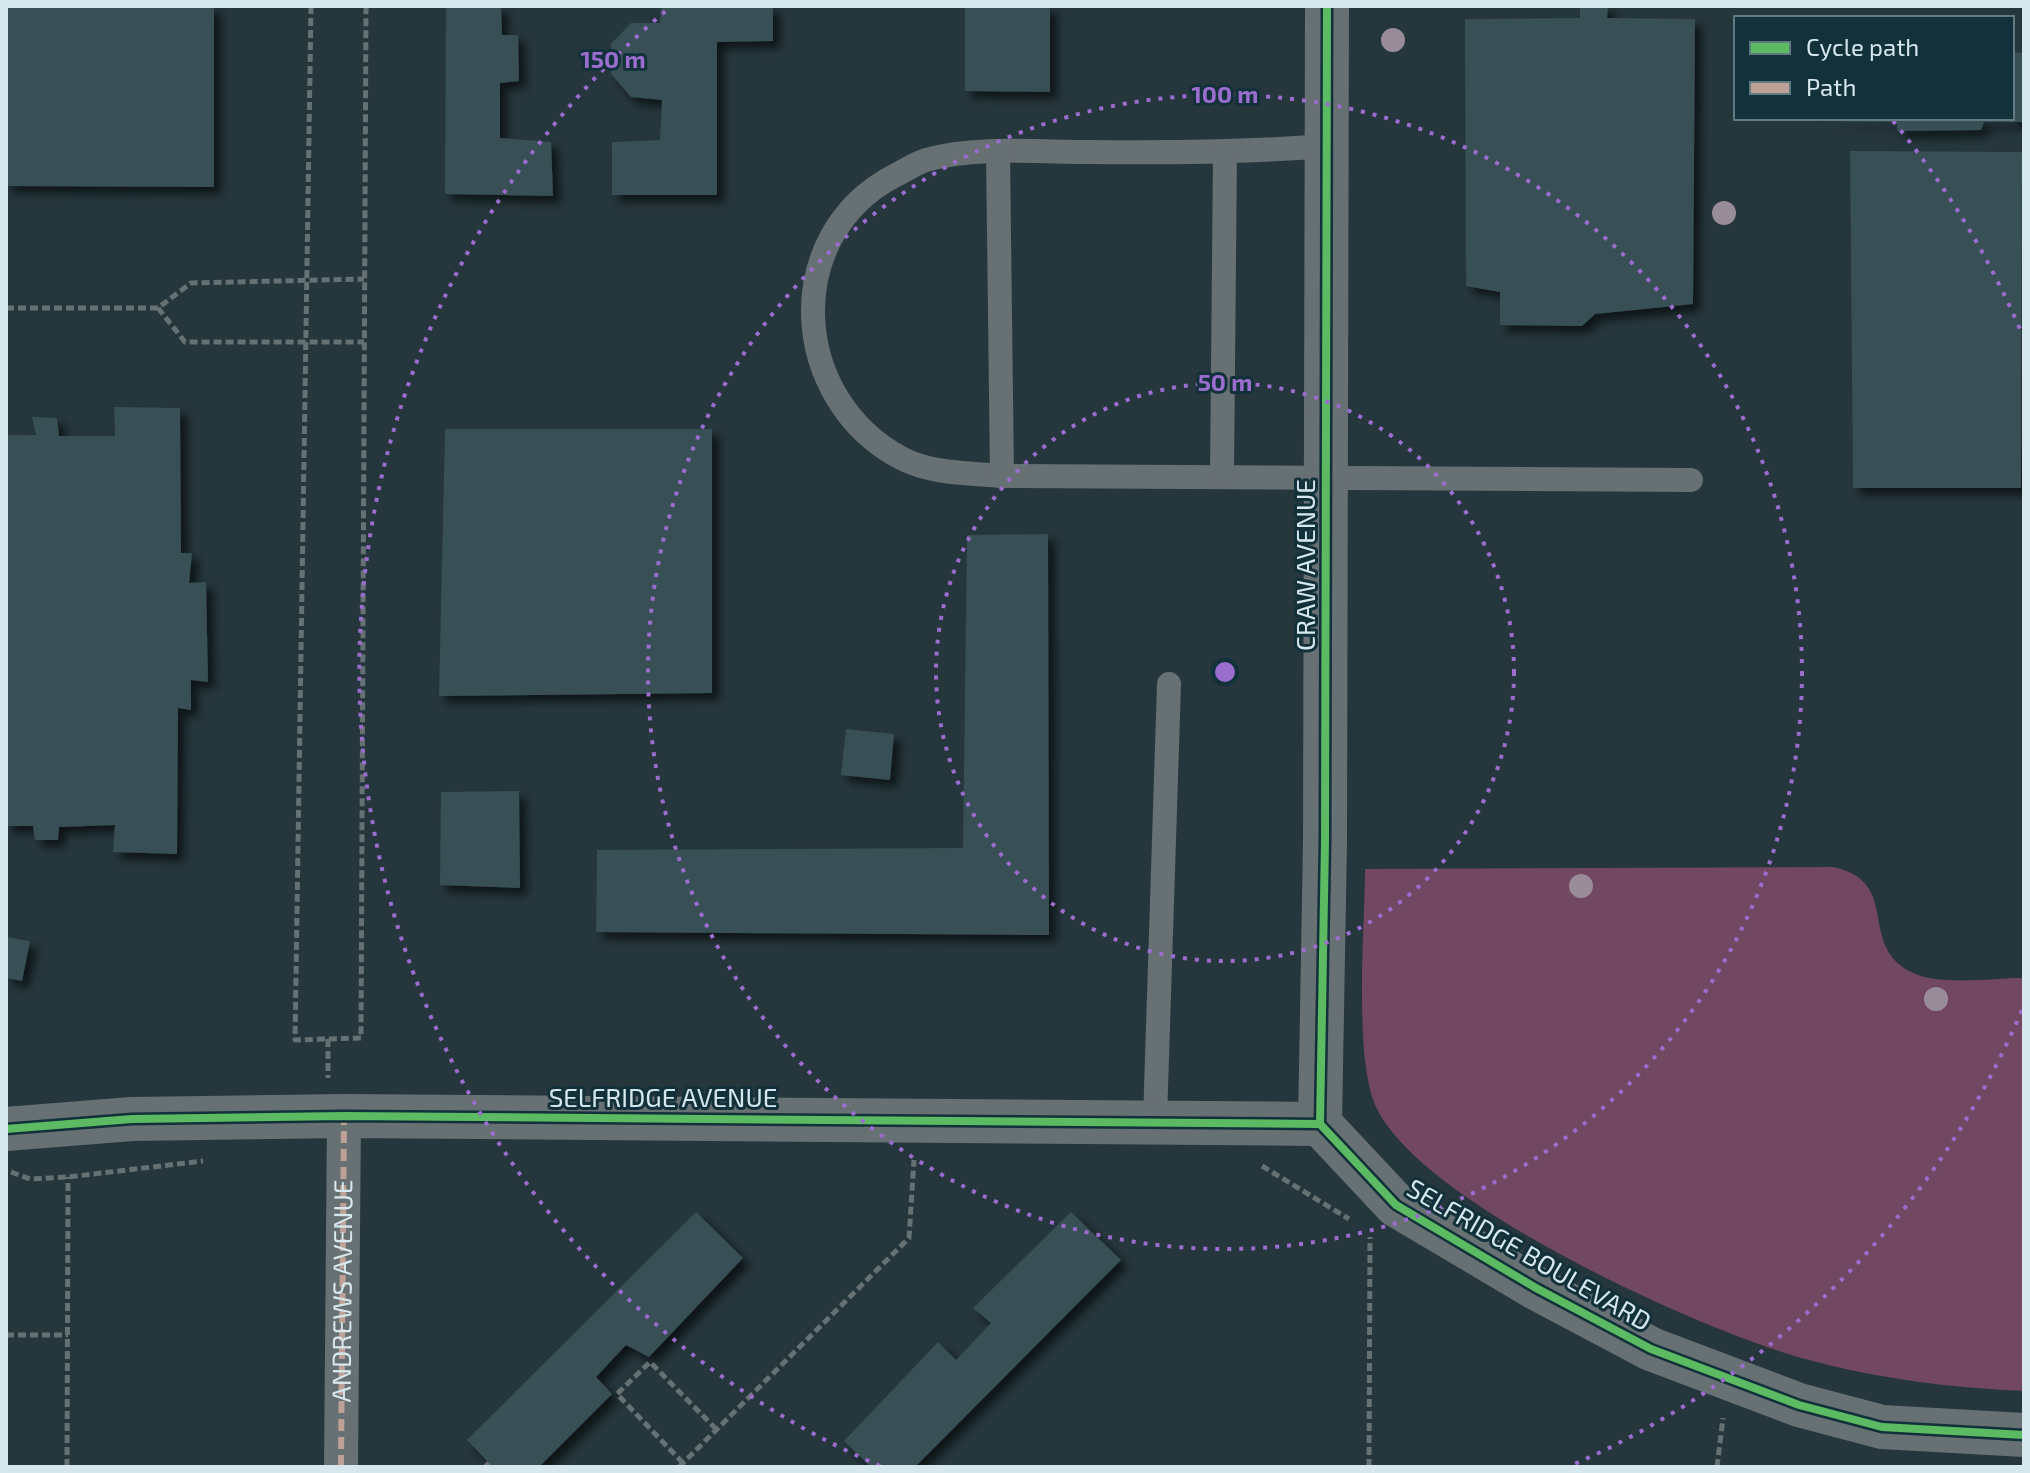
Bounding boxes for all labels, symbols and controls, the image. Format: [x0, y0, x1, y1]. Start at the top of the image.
legend [1734, 16, 2014, 120]
text: Cycle path [1806, 32, 1919, 61]
text: 150 m [580, 44, 646, 73]
text: Path [1806, 72, 1856, 101]
text: 100 m [1192, 79, 1258, 108]
text: 50 m [1198, 367, 1252, 396]
street label: CRAW AVENUE [1289, 479, 1320, 651]
centre of rings [1211, 658, 1239, 686]
street label: SELFRIDGE AVENUE [549, 1081, 777, 1112]
street label: SELFRIDGE BOULEVARD [1402, 1171, 1657, 1336]
street label: ANDREWS AVENUE [325, 1179, 357, 1403]

